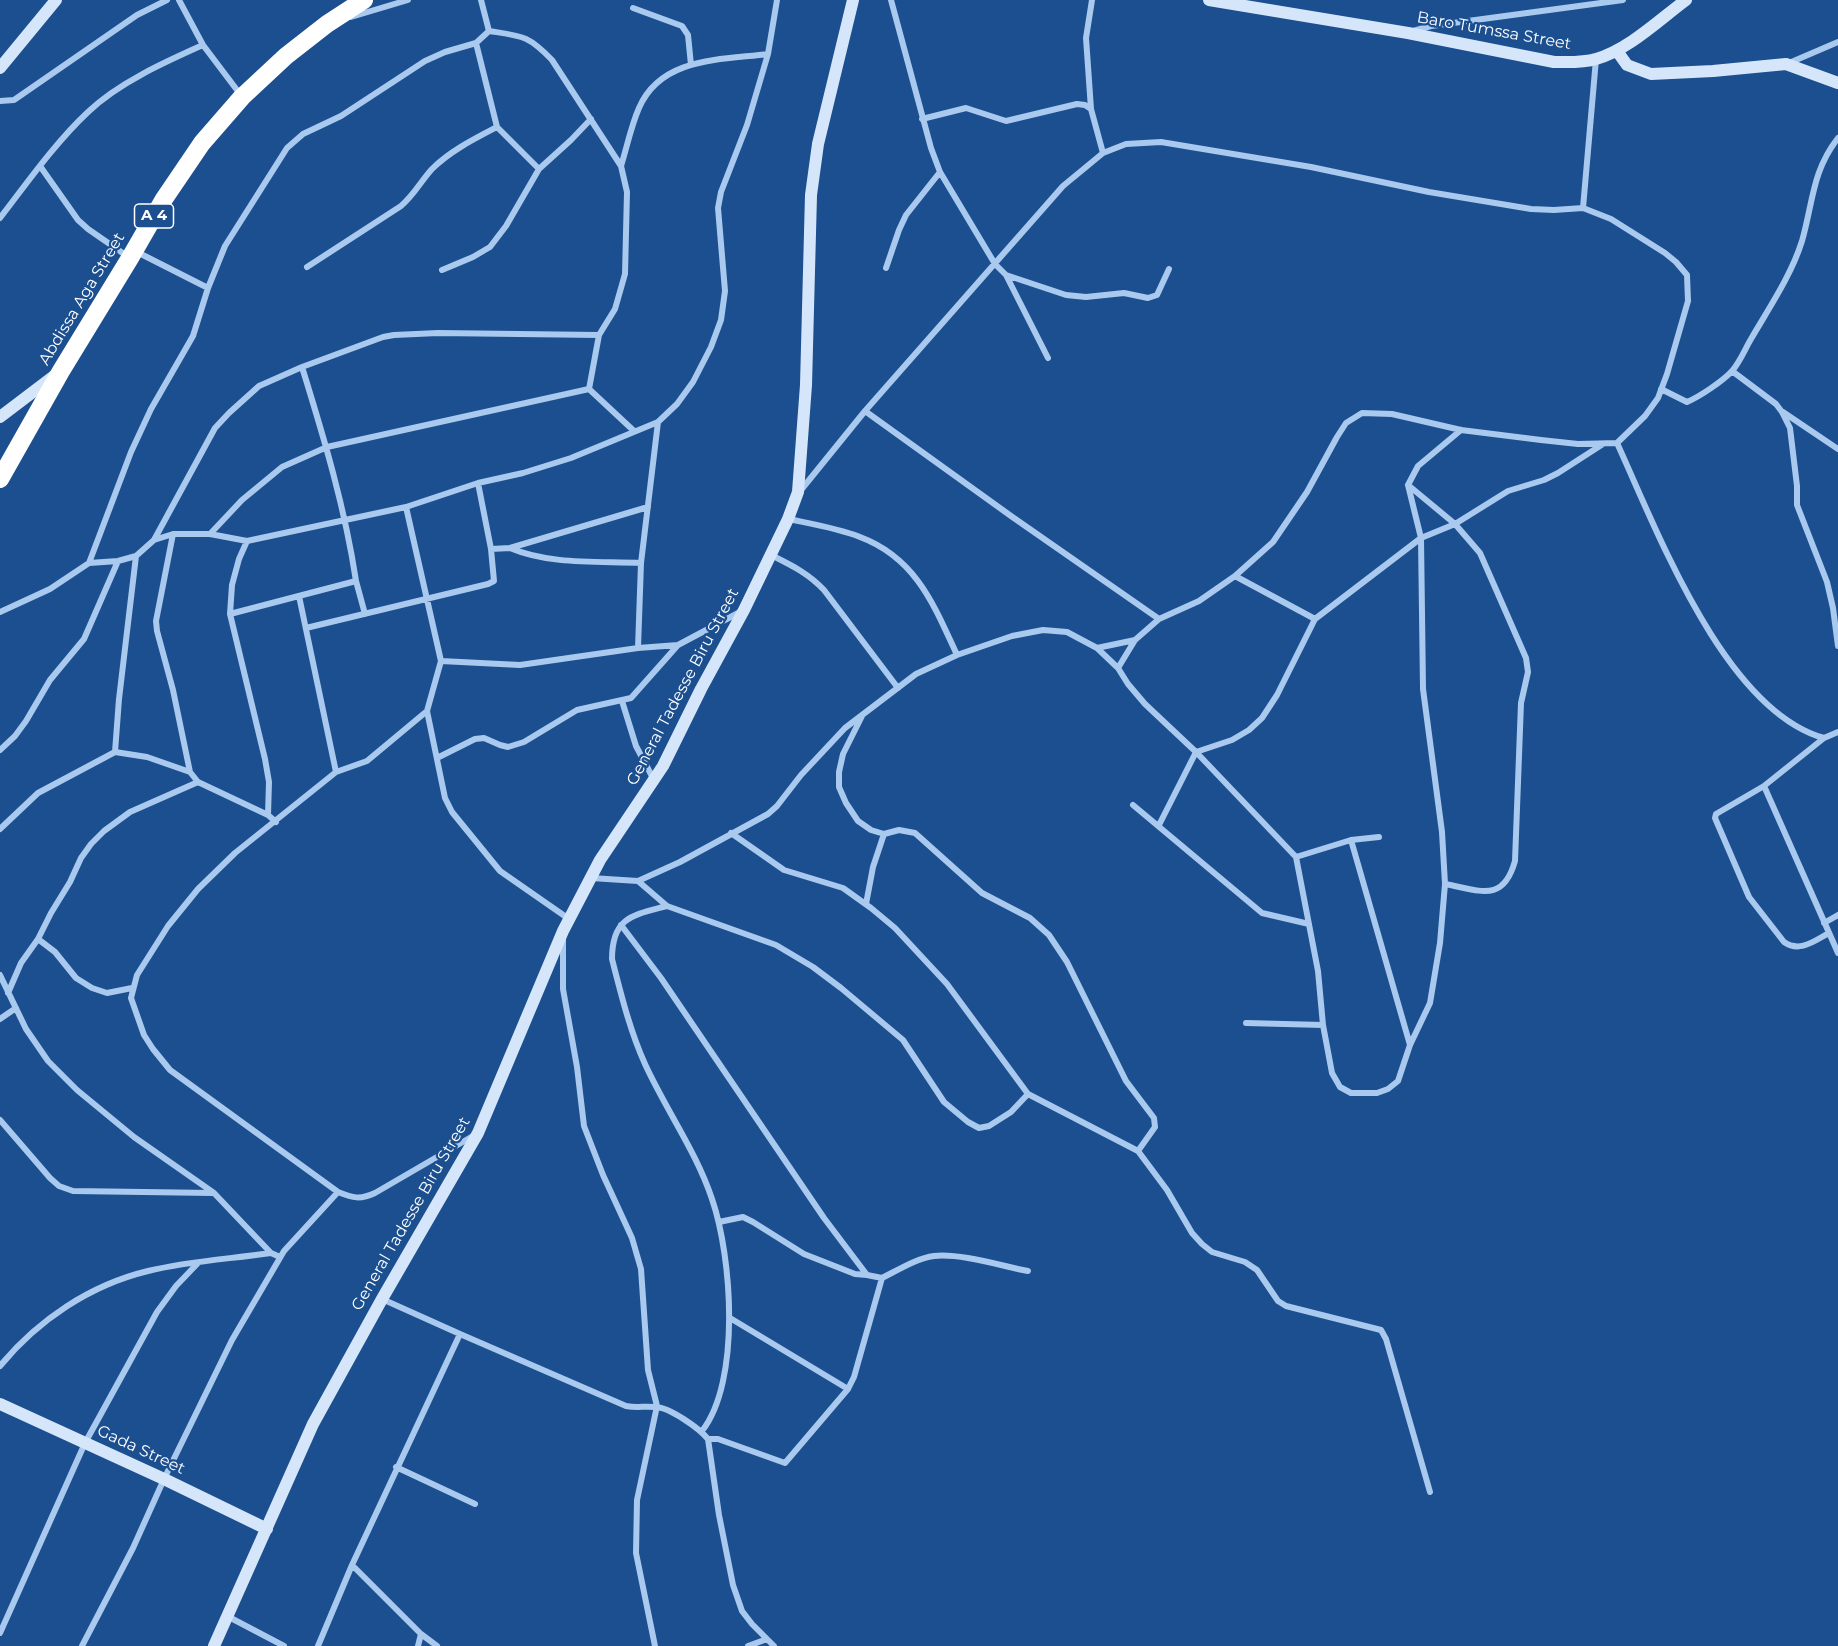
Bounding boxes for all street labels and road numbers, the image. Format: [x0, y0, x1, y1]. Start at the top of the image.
street label: Baro Tumssa Street [1415, 8, 1573, 54]
road number: A 4 [134, 204, 174, 228]
street label: Abdissa Aga Street [35, 229, 129, 369]
street label: General Tadesse Biru Street [623, 585, 743, 789]
street label: General Tadesse Biru Street [348, 1114, 474, 1314]
street label: Gada Street [94, 1421, 188, 1479]

